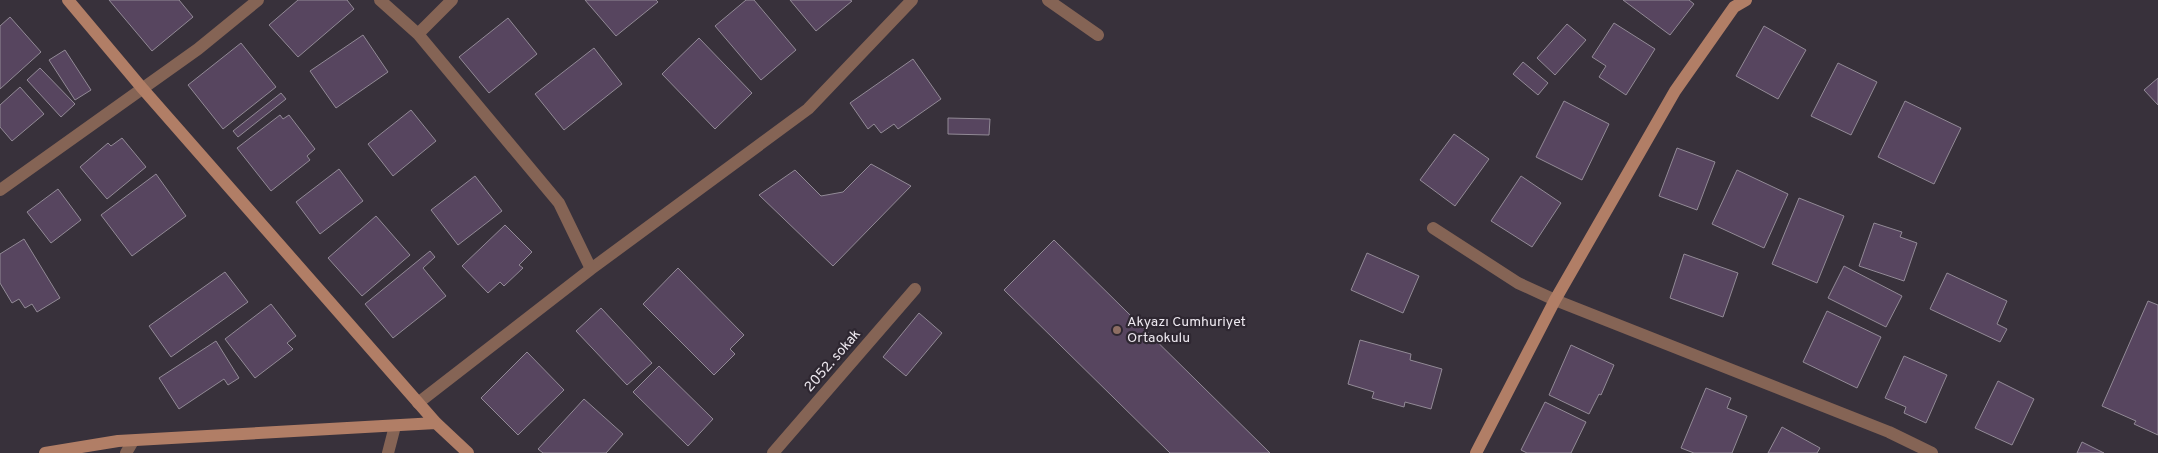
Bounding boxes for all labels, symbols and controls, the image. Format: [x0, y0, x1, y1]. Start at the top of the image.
place label: Akyazı Cumhuriyet Ortaokulu [1127, 314, 1246, 347]
marker: Akyazı Cumhuriyet Ortaokulu [1111, 324, 1123, 336]
street label: 2052. sokak [801, 326, 865, 396]

